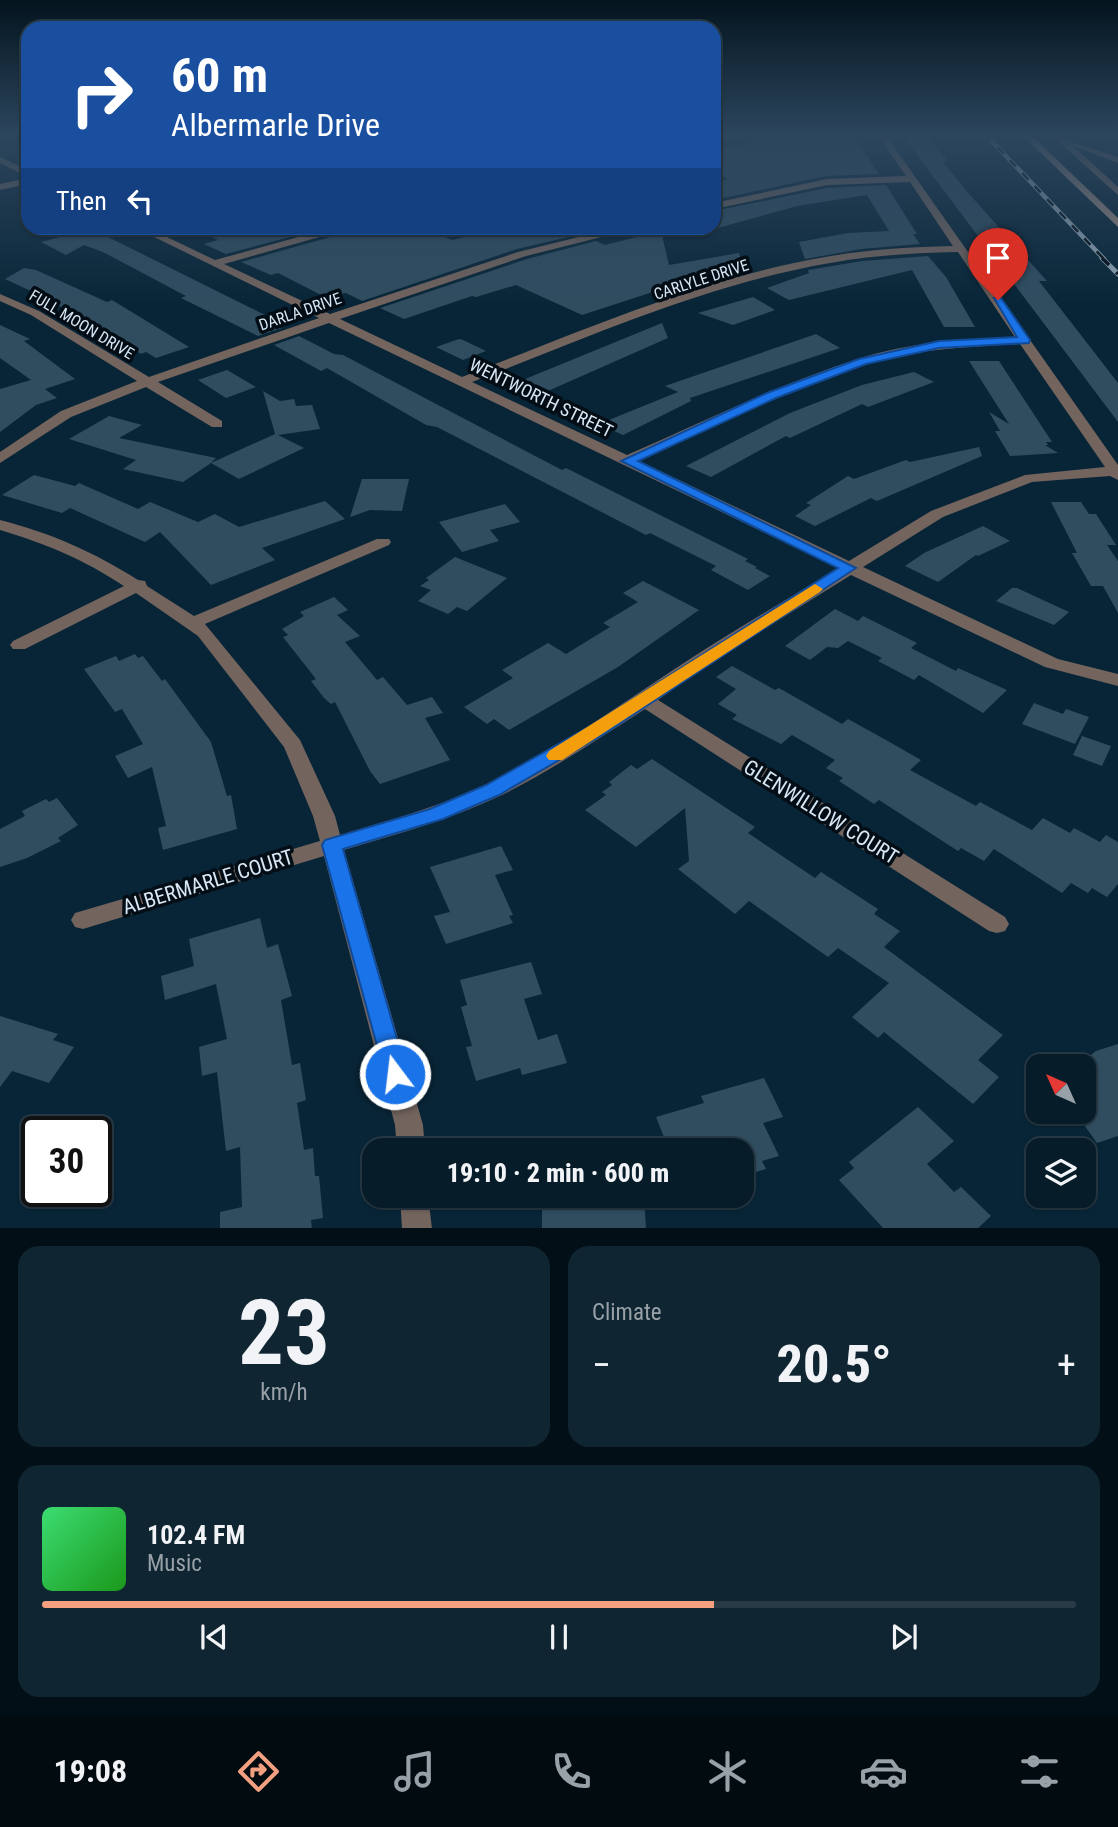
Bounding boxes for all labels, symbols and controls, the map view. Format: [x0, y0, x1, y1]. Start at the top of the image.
text: 60 m [171, 47, 268, 104]
icon: right [56, 49, 147, 140]
text: Albermarle Drive [171, 106, 380, 144]
icon: left [121, 182, 159, 220]
text: Then [56, 186, 107, 216]
pin [968, 228, 1028, 300]
icon: arrive [979, 239, 1017, 277]
street label: CARLYLE DRIVE [651, 255, 751, 304]
street label: FULL MOON DRIVE [26, 286, 138, 363]
street label: DARLA DRIVE [256, 288, 344, 334]
street label: WENTWORTH STREET [466, 354, 616, 441]
street label: GLENWILLOW COURT [739, 755, 903, 869]
street label: ALBERMARLE COURT [120, 845, 296, 919]
position arrow [358, 1037, 432, 1111]
north arrow [1026, 1054, 1096, 1124]
map controls [1026, 1054, 1096, 1208]
speed limit sign: 30 [21, 1116, 112, 1207]
button: layers [1026, 1138, 1096, 1208]
text: 19:10 · 2 min · 600 m [447, 1158, 669, 1188]
text: 23 [238, 1280, 330, 1386]
text: Climate [592, 1299, 662, 1326]
text: 20.5° [776, 1334, 892, 1395]
text: − [592, 1343, 611, 1387]
text: + [1057, 1343, 1076, 1387]
text: km/h [260, 1379, 308, 1406]
text: 102.4 FM [147, 1520, 245, 1550]
text: Music [147, 1550, 202, 1577]
icon: previous [195, 1618, 233, 1656]
icon: pause [540, 1618, 578, 1656]
icon: next [885, 1618, 923, 1656]
icon: directions [234, 1747, 283, 1796]
icon: music [390, 1747, 439, 1796]
icon: phone [547, 1747, 596, 1796]
icon: climate [703, 1747, 752, 1796]
icon: car [859, 1747, 908, 1796]
icon: filters [1015, 1747, 1064, 1796]
text: 19:08 [54, 1752, 127, 1790]

